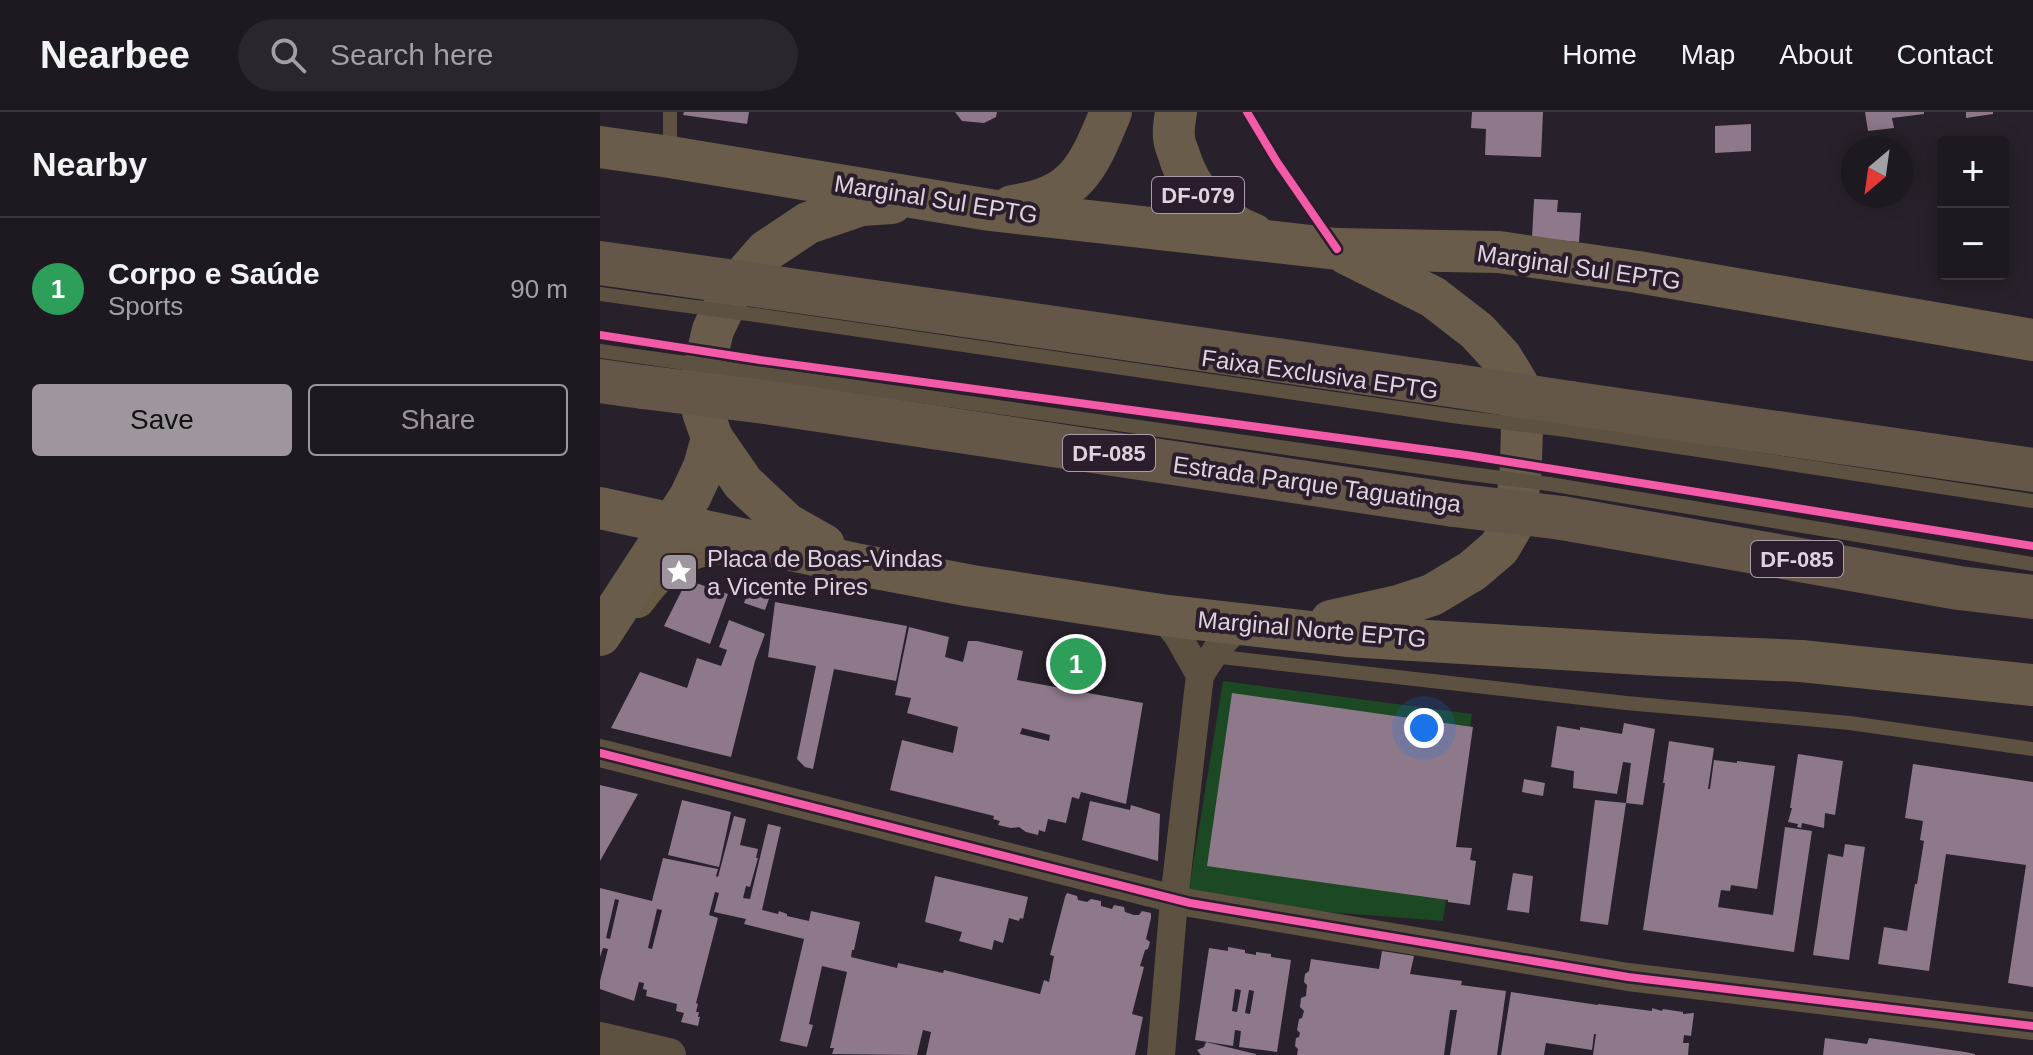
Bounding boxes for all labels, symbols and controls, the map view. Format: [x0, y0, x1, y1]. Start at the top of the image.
search box [238, 19, 798, 91]
icon: search [266, 33, 310, 77]
text: Nearbee [40, 34, 190, 76]
text: Search here [330, 38, 493, 71]
text: Home [1562, 39, 1637, 70]
text: Map [1681, 39, 1735, 70]
text: About [1779, 39, 1853, 70]
text: Contact [1897, 39, 1993, 70]
north arrow [1841, 136, 1913, 208]
map controls [1937, 136, 2009, 280]
button: + [1937, 136, 2009, 208]
text: Nearby [32, 145, 147, 183]
street label: Marginal Sul EPTG [832, 170, 1040, 228]
road number: DF-079 [1152, 177, 1244, 213]
button: − [1937, 208, 2009, 280]
street label: Marginal Sul EPTG [1475, 239, 1683, 295]
text: Corpo e Saúde [108, 257, 320, 290]
text: 1 [51, 274, 65, 304]
text: 90 m [510, 274, 568, 304]
text: Sports [108, 291, 183, 321]
street label: Faixa Exclusiva EPTG [1200, 344, 1440, 404]
button: Save [32, 384, 292, 456]
button: Share [308, 384, 568, 456]
road number: DF-085 [1063, 435, 1155, 471]
street label: Estrada Parque Taguatinga [1171, 450, 1463, 518]
road number: DF-085 [1751, 541, 1843, 577]
place label: Placa de Boas-Vindas a Vicente Pires [707, 545, 943, 600]
place icon: Placa de Boas-Vindas a Vicente Pires [658, 551, 700, 593]
street label: Marginal Norte EPTG [1197, 606, 1427, 652]
pin: 1 [1050, 634, 1102, 694]
your location [1404, 708, 1444, 748]

